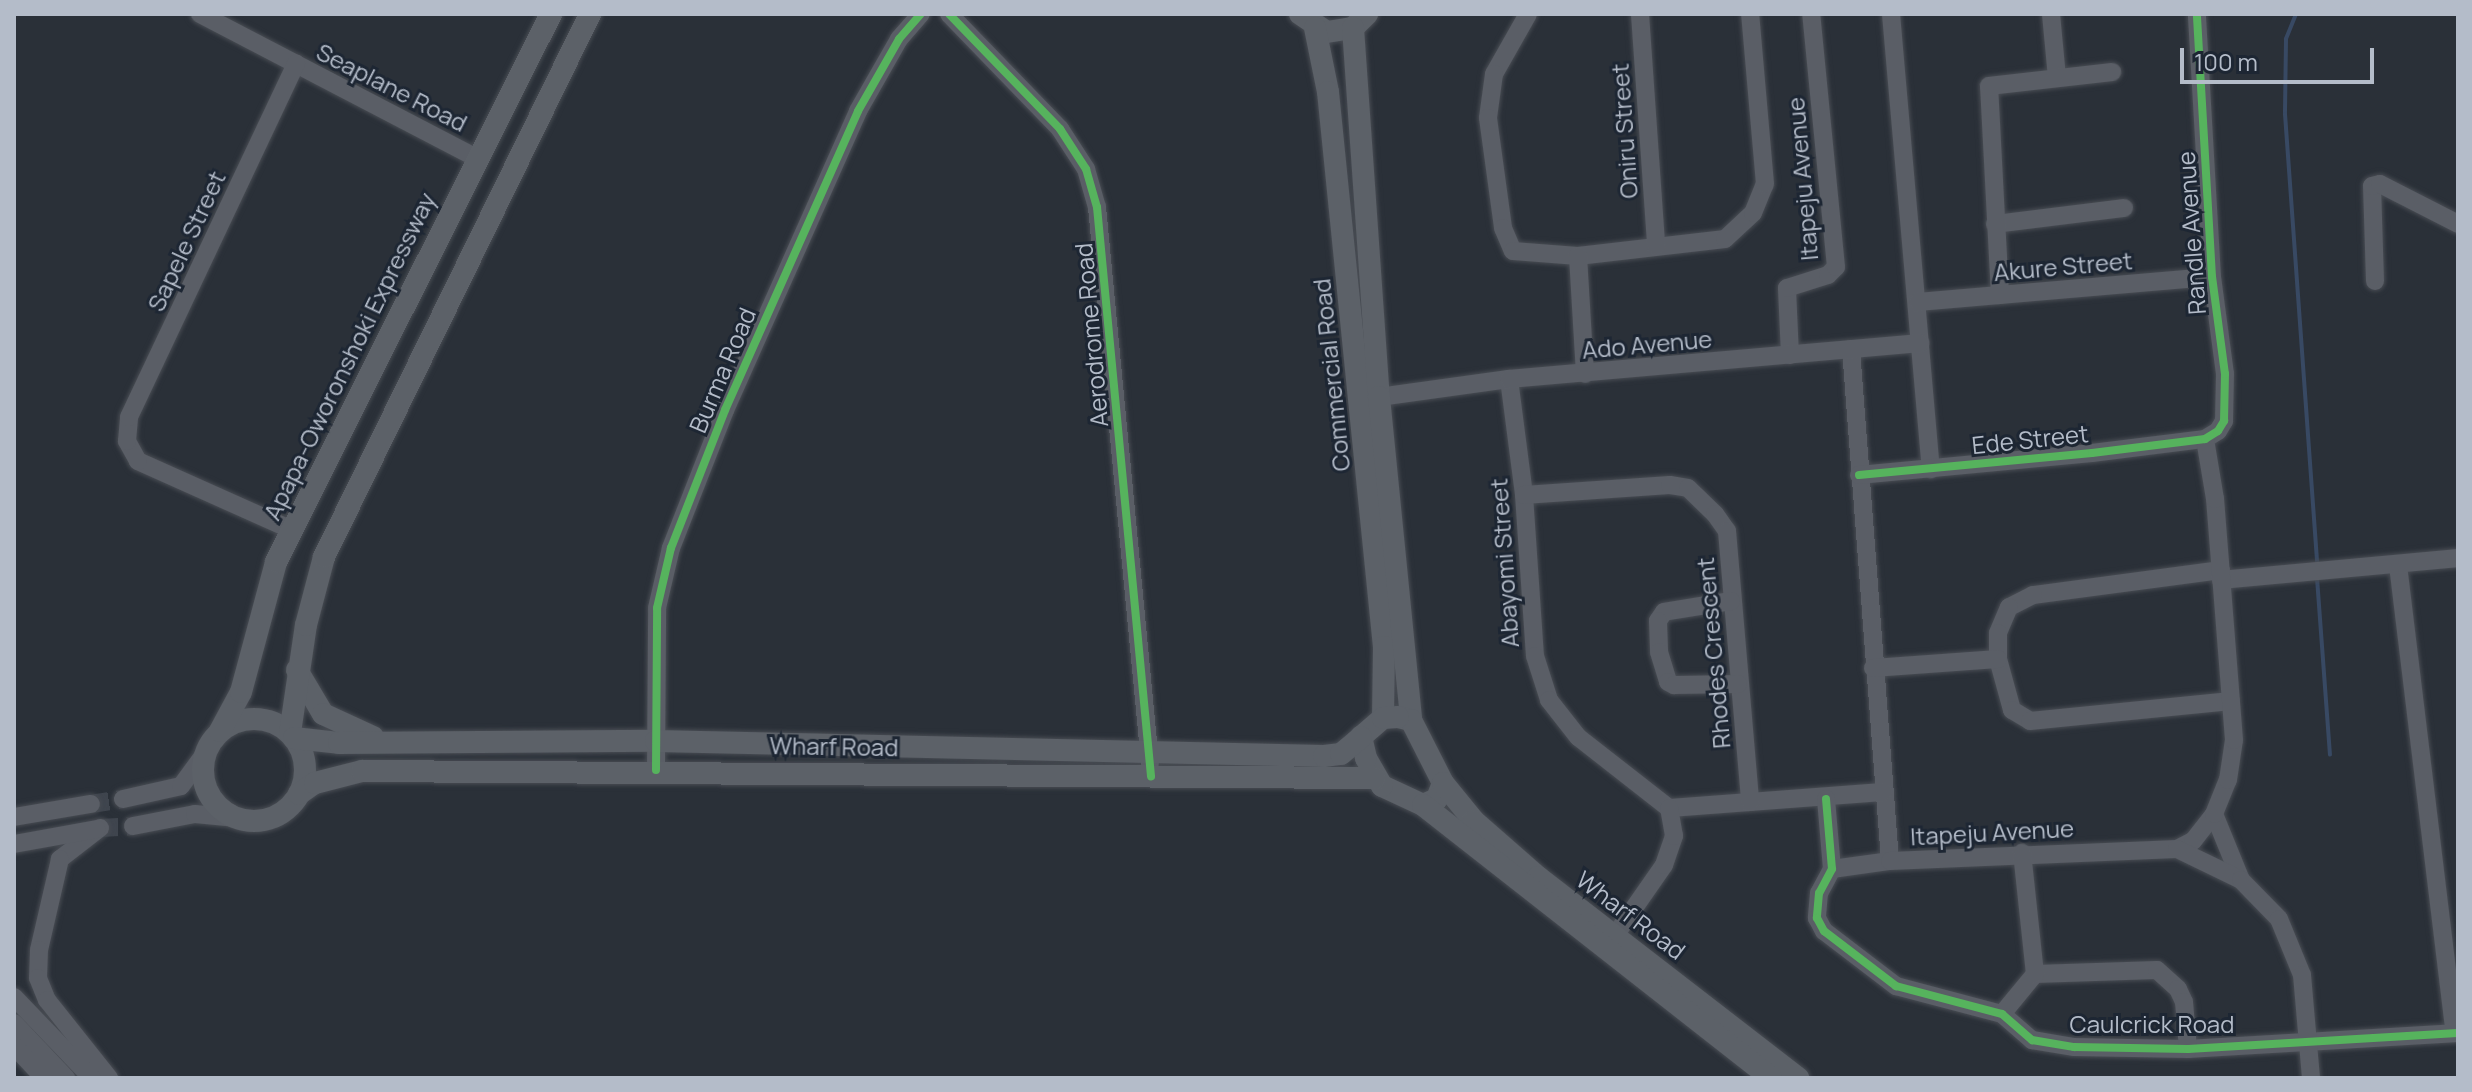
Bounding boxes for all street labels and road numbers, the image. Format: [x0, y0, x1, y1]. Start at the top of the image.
street label: Seaplane Road [312, 37, 472, 137]
street label: Oniru Street [1605, 62, 1643, 200]
street label: Itapeju Avenue [1781, 96, 1823, 262]
street label: Randle Avenue [2171, 150, 2211, 316]
street label: Sapele Street [141, 166, 231, 316]
street label: Apapa-Oworonshoki Expressway [257, 188, 441, 524]
street label: Aerodrome Road [1069, 242, 1113, 428]
street label: Akure Street [1992, 246, 2134, 286]
street label: Commercial Road [1307, 277, 1355, 473]
street label: Burma Road [683, 303, 761, 437]
street label: Ado Avenue [1581, 324, 1713, 364]
street label: Ede Street [1970, 419, 2090, 459]
street label: Abayomi Street [1484, 477, 1524, 649]
street label: Rhodes Crescent [1690, 556, 1736, 750]
street label: Wharf Road [769, 730, 899, 762]
street label: Itapeju Avenue [1909, 813, 2075, 851]
street label: Wharf Road [1571, 865, 1691, 965]
street label: Caulcrick Road [2070, 1010, 2234, 1038]

